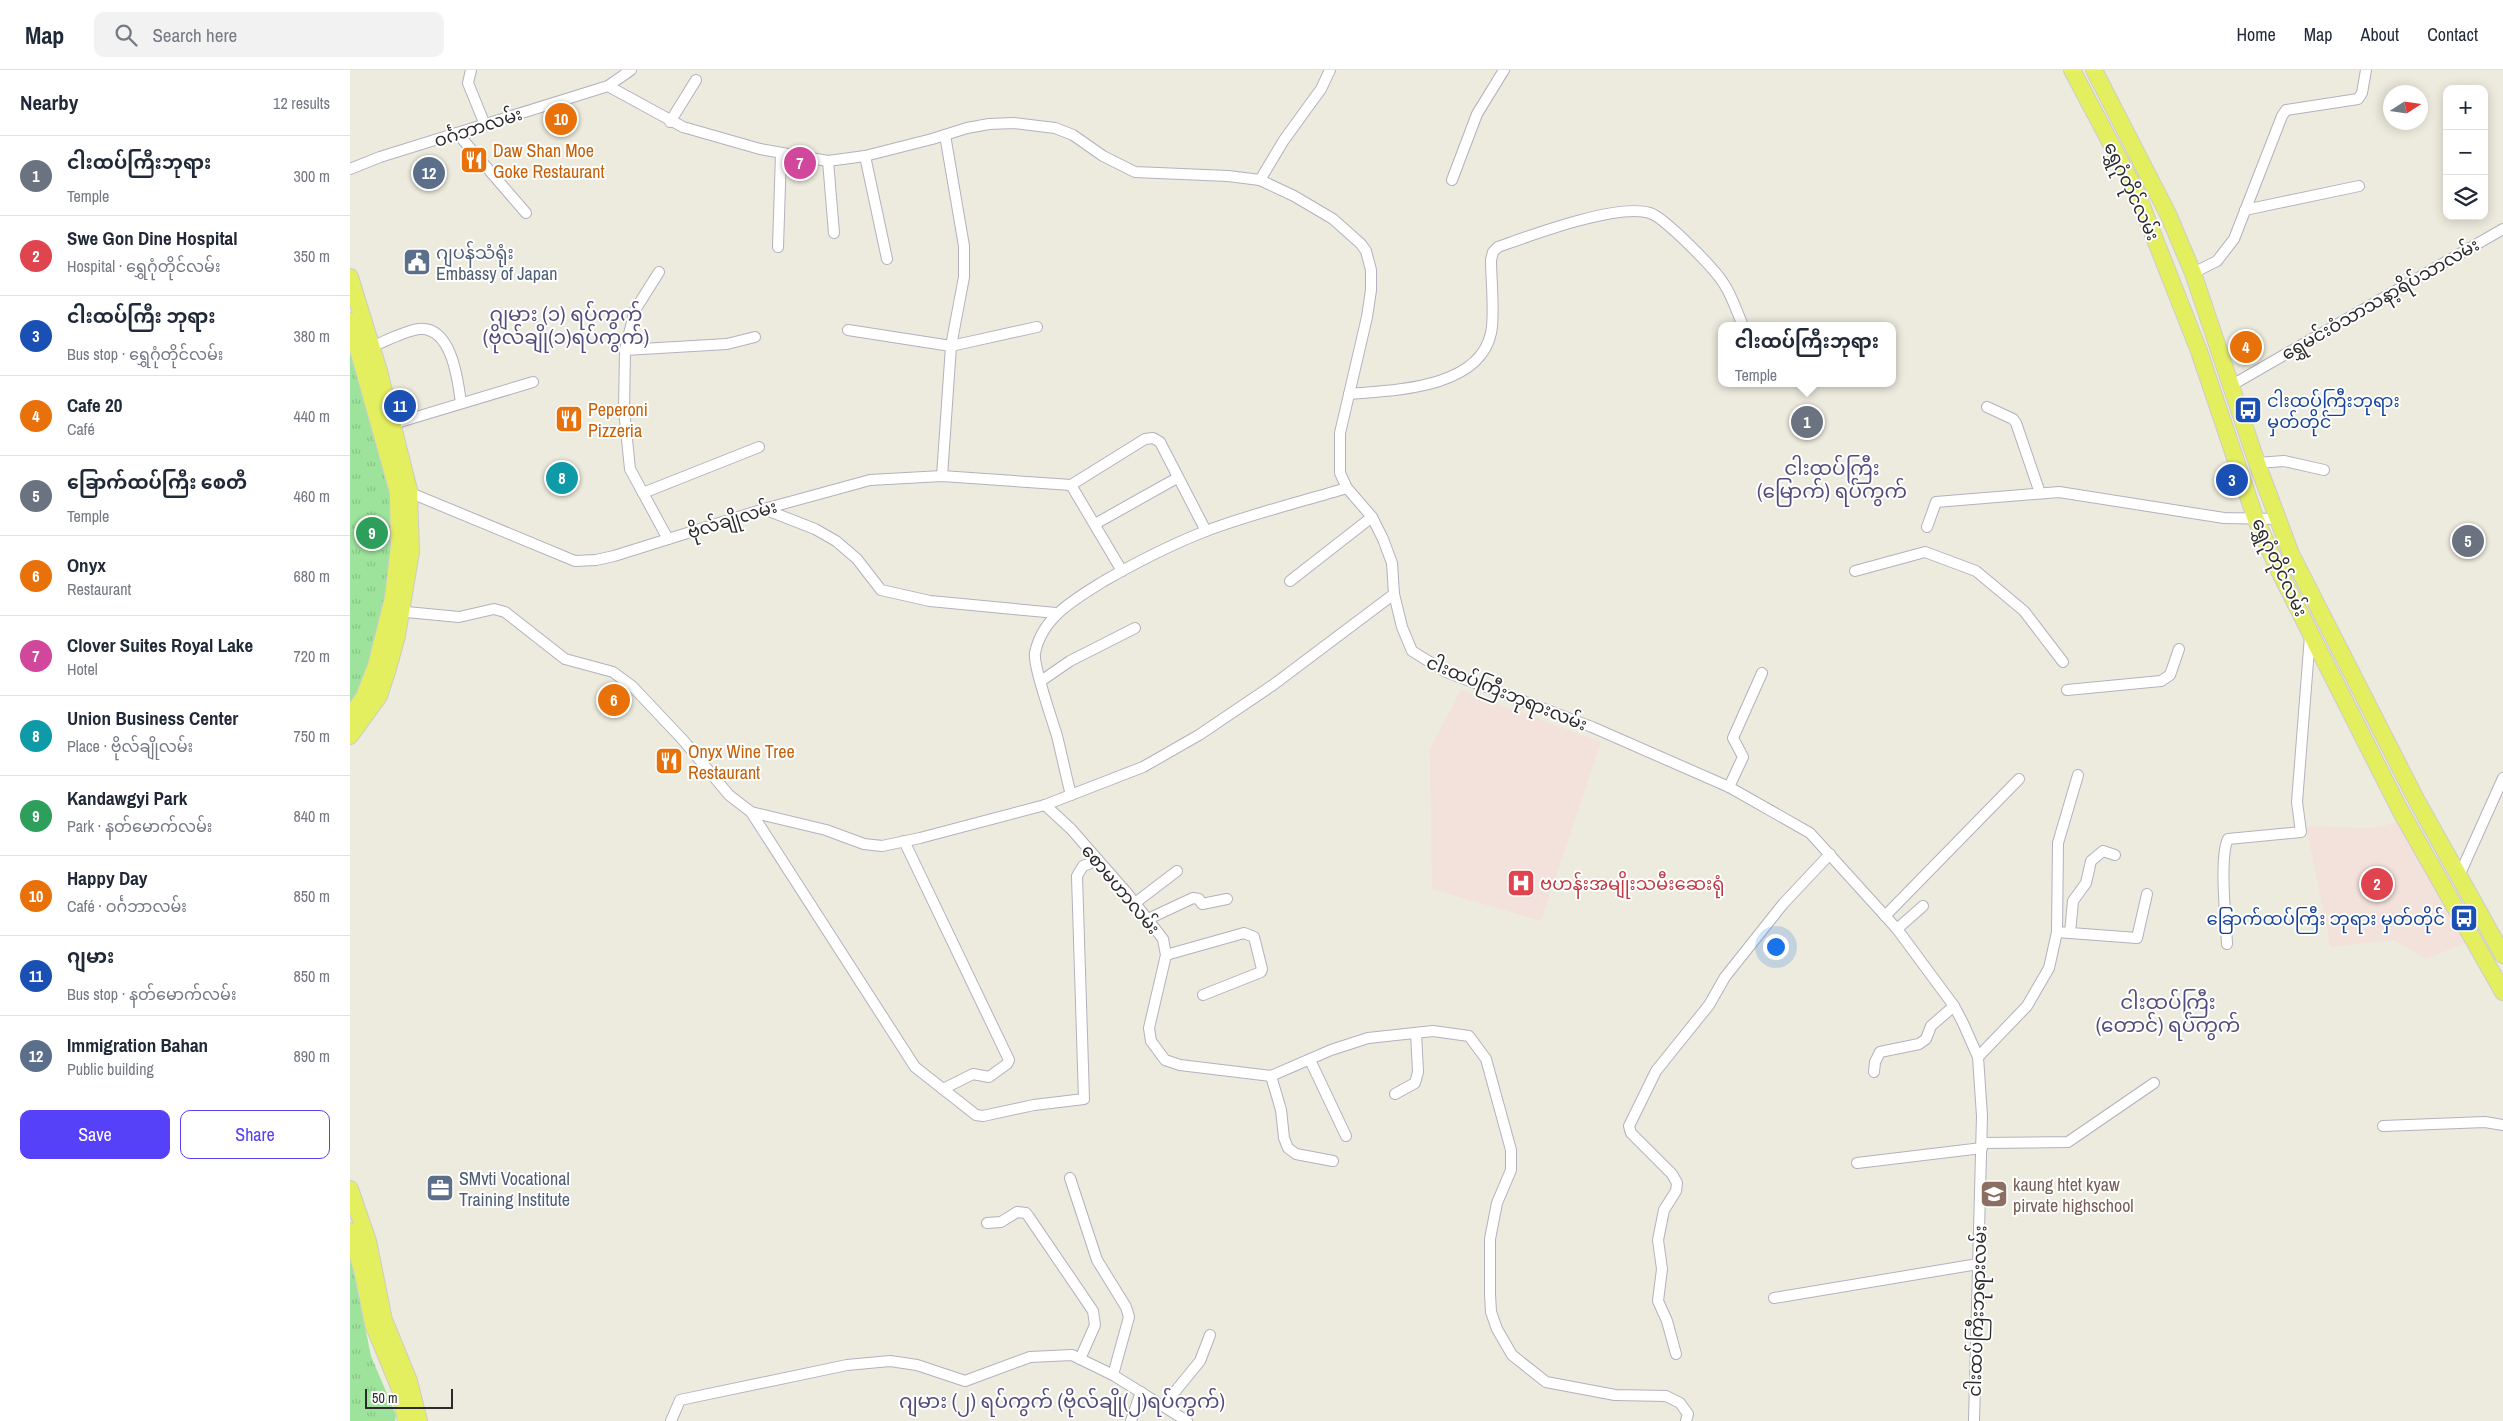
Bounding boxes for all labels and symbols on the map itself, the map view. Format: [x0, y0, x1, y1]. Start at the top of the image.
north arrow [2383, 85, 2428, 130]
pin: 10 [545, 100, 577, 138]
street label: ဝင်္ဂဘာလမ်း [431, 101, 525, 153]
street label: ရွှေဂုံတိုင်လမ်း [2096, 137, 2167, 246]
place label: Daw Shan Moe Goke Restaurant [493, 138, 605, 184]
pin: 7 [784, 144, 816, 182]
restaurant icon: Daw Shan Moe Goke Restaurant [459, 145, 489, 175]
pin: 12 [413, 154, 445, 192]
street label: ရွှေမင်းဝံသာသနာ့ရိပ်သာလမ်း [2276, 231, 2485, 369]
place label: ဂျပန်သံရုံး Embassy of Japan [436, 240, 557, 286]
public building icon: ဂျပန်သံရုံး Embassy of Japan [402, 247, 432, 277]
district label: ဂျမား (၁) ရပ်ကွက် (ဗိုလ်ချို(၁)ရပ်ကွက်) [483, 300, 649, 354]
pin: 4 [2230, 328, 2262, 366]
pin: 11 [384, 387, 416, 425]
place label: ငါးထပ်ကြီးဘုရား မှတ်တိုင် [2267, 387, 2400, 437]
bus stop icon: ငါးထပ်ကြီးဘုရား မှတ်တိုင် [2233, 395, 2263, 425]
place label: Peperoni Pizzeria [588, 397, 648, 443]
pin: 1 [1791, 403, 1823, 441]
restaurant icon: Peperoni Pizzeria [554, 404, 584, 434]
district label: ငါးထပ်ကြီး (မြောက်) ရပ်ကွက် [1757, 454, 1907, 507]
pin: 8 [546, 459, 578, 497]
pin: 3 [2216, 461, 2248, 499]
street label: ဗိုလ်ချိုလမ်း [684, 493, 781, 547]
street label: ရွှေဂုံတိုင်လမ်း [2244, 513, 2315, 622]
pin: 9 [356, 514, 388, 552]
pin: 5 [2452, 522, 2484, 560]
street label: ငါးထပ်ကြီးဘုရားလမ်း [1422, 648, 1592, 739]
pin: 6 [598, 681, 630, 719]
place label: Onyx Wine Tree Restaurant [688, 739, 795, 785]
restaurant icon: Onyx Wine Tree Restaurant [654, 746, 684, 776]
street label: စောမဟာလမ်း [1076, 839, 1166, 939]
pin: 2 [2361, 865, 2393, 903]
hospital icon: ဗဟန်းအမျိုးသမီးဆေးရုံ [1506, 868, 1536, 898]
place label: ဗဟန်းအမျိုးသမီးဆေးရုံ [1540, 870, 1724, 899]
bus stop icon: ခြောက်ထပ်ကြီး ဘုရား မှတ်တိုင် [2449, 903, 2479, 933]
place label: ခြောက်ထပ်ကြီး ဘုရား မှတ်တိုင် [2207, 905, 2445, 934]
your location [1763, 934, 1789, 960]
district label: ငါးထပ်ကြီး (တောင်) ရပ်ကွက် [2096, 988, 2240, 1041]
place label: SMvti Vocational Training Institute [459, 1166, 570, 1212]
place label: kaung htet kyaw pirvate highschool [2013, 1172, 2134, 1218]
office icon: SMvti Vocational Training Institute [425, 1173, 455, 1203]
school or university icon: kaung htet kyaw pirvate highschool [1979, 1179, 2009, 1209]
street label: ငါးထပ်ကြီးဘုရားလမ်း [1961, 1225, 1995, 1397]
scale bar [365, 1386, 452, 1409]
district label: ဂျမား (၂) ရပ်ကွက် (ဗိုလ်ချို(၂)ရပ်ကွက်) [899, 1387, 1225, 1418]

